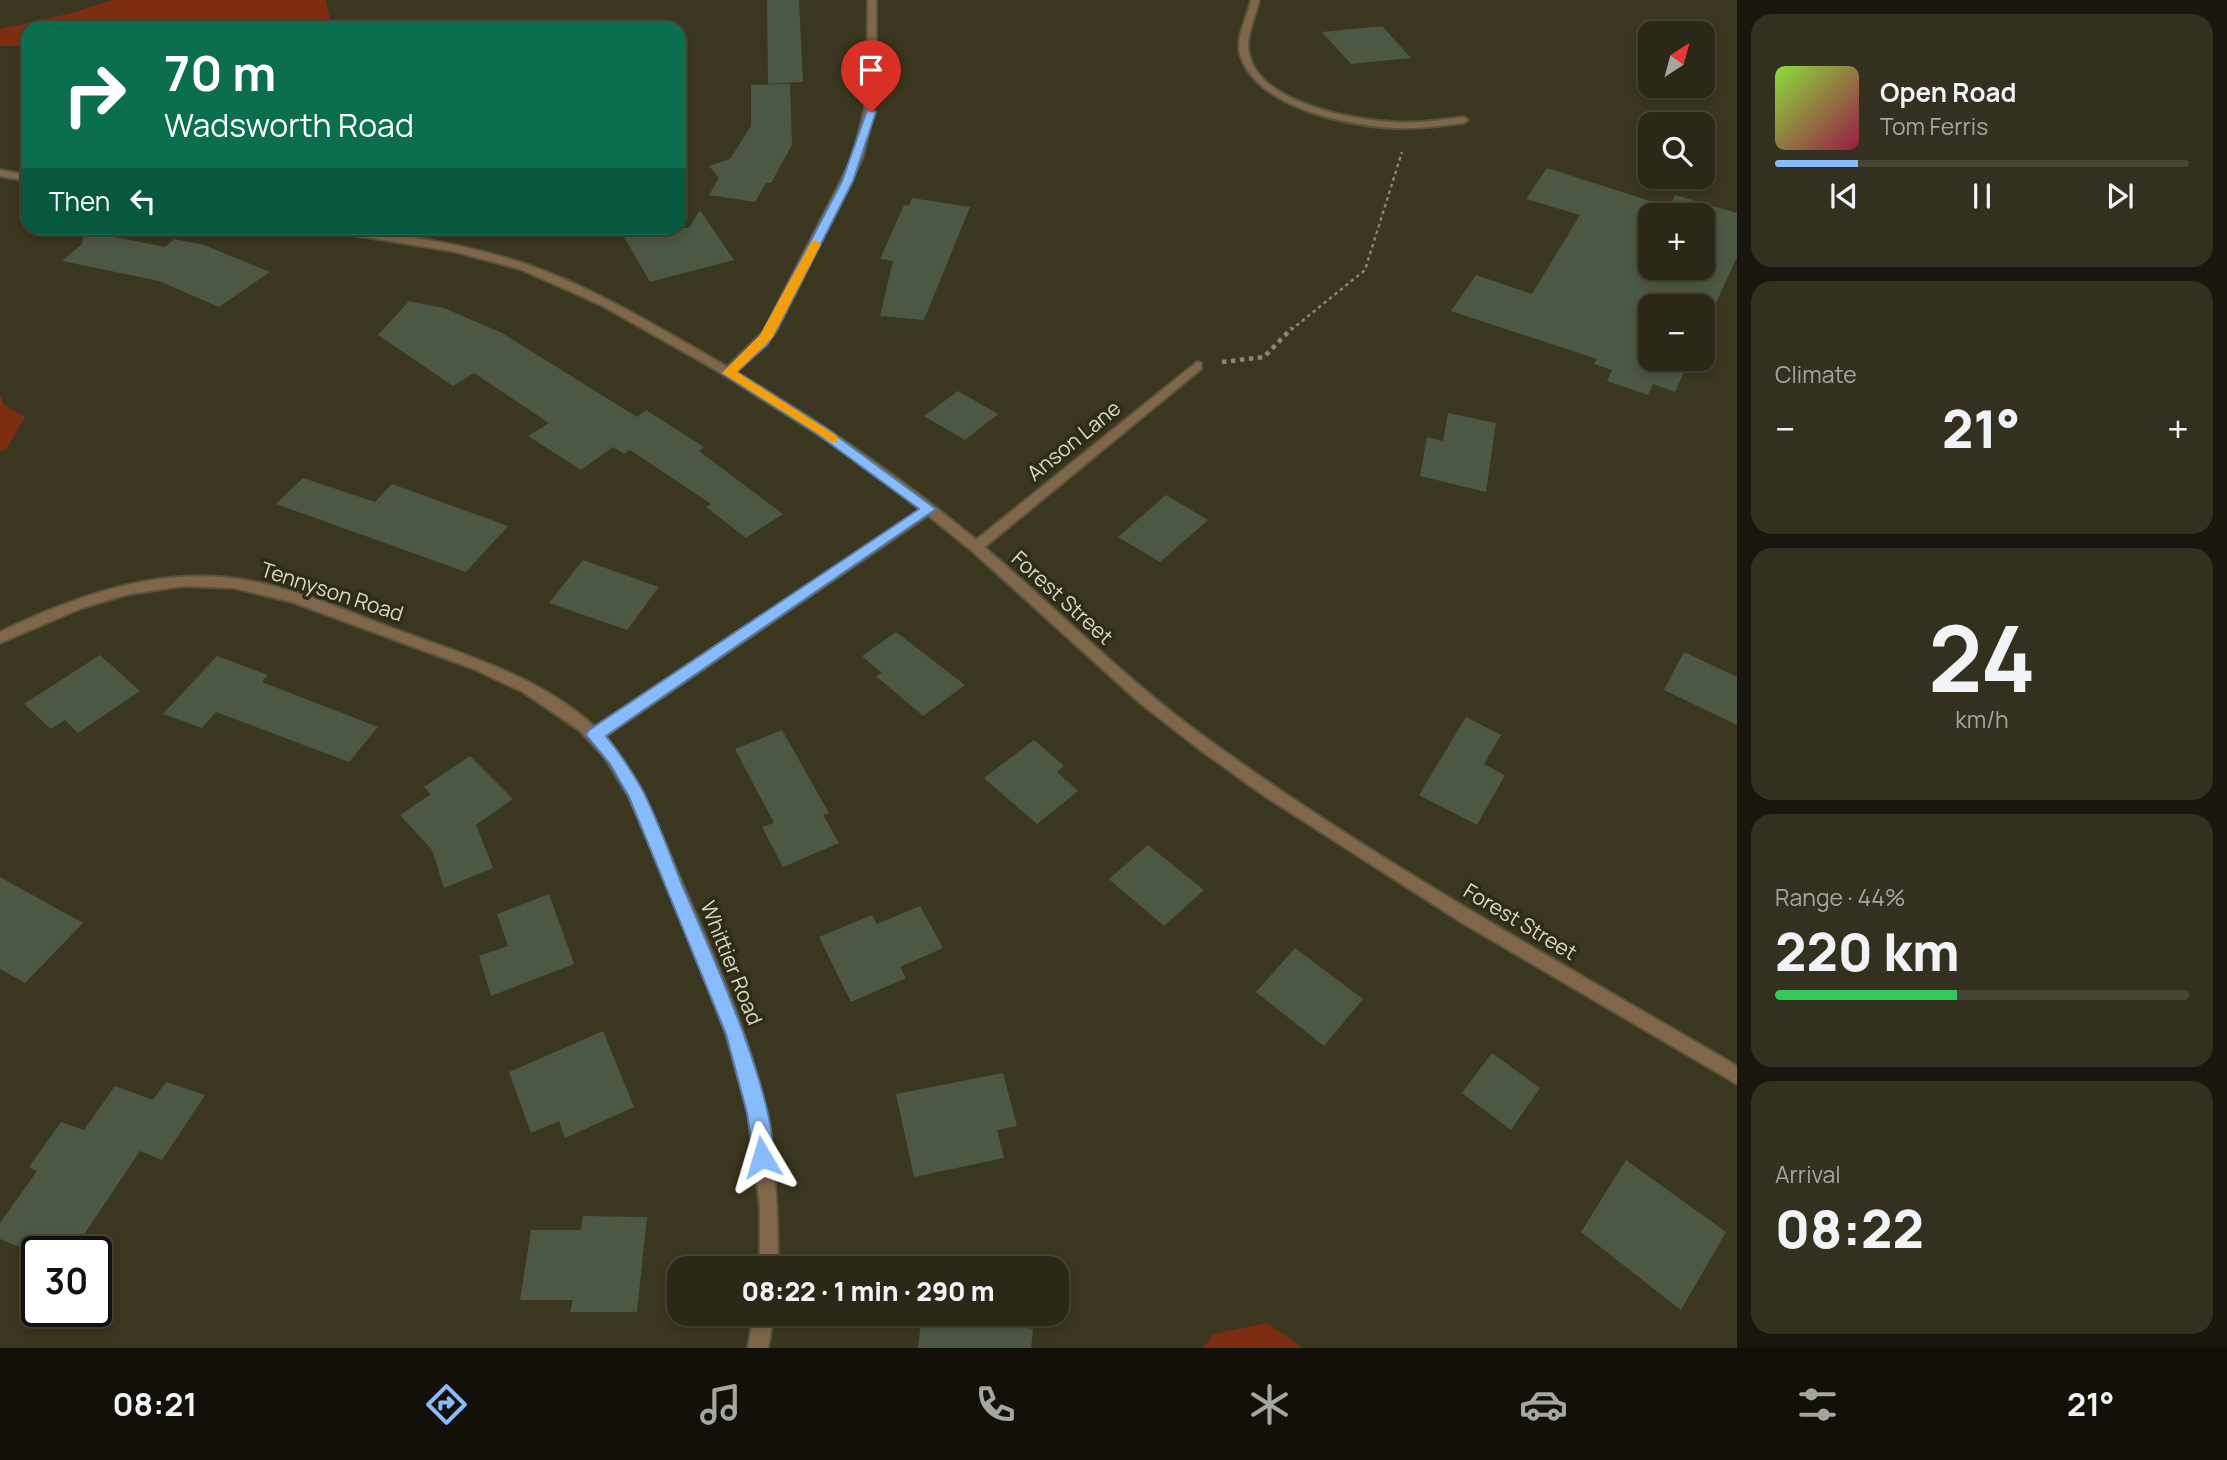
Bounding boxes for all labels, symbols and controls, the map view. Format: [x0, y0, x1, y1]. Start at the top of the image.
north arrow [1638, 21, 1715, 98]
map controls [1638, 21, 1715, 371]
text: 70 m [164, 39, 276, 106]
pin [841, 40, 901, 112]
icon: right [49, 49, 140, 140]
icon: arrive [852, 51, 890, 89]
text: Open Road [1880, 74, 2016, 110]
text: Wadsworth Road [164, 103, 414, 147]
text: Tom Ferris [1880, 110, 1988, 142]
button: search [1638, 112, 1715, 189]
icon: previous [1825, 177, 1863, 215]
icon: pause [1963, 177, 2001, 215]
icon: next [2101, 177, 2139, 215]
icon: left [124, 182, 162, 220]
text: Then [49, 183, 110, 219]
button: + [1638, 203, 1715, 280]
button: − [1638, 294, 1715, 371]
text: Climate [1775, 358, 1857, 390]
text: 21° [1942, 393, 2021, 464]
street label: Anson Lane [1021, 394, 1126, 487]
text: − [1775, 402, 1796, 454]
text: + [2167, 402, 2189, 454]
street label: Forest Street [1006, 544, 1119, 650]
street label: Tennyson Road [257, 555, 407, 627]
text: 24 [1928, 595, 2036, 719]
text: km/h [1955, 703, 2009, 735]
street label: Forest Street [1459, 876, 1582, 966]
text: Range · 44% [1775, 881, 1906, 913]
street label: Whittier Road [694, 897, 770, 1029]
text: 220 km [1775, 916, 1960, 987]
position arrow [725, 1120, 799, 1194]
text: Arrival [1775, 1158, 1841, 1190]
text: 08:22 [1775, 1193, 1924, 1264]
speed limit sign: 30 [21, 1236, 112, 1327]
text: 08:22 · 1 min · 290 m [741, 1273, 995, 1309]
icon: directions [422, 1380, 471, 1429]
icon: music [696, 1380, 745, 1429]
icon: phone [971, 1380, 1020, 1429]
icon: climate [1245, 1380, 1294, 1429]
icon: car [1519, 1380, 1568, 1429]
icon: filters [1793, 1380, 1842, 1429]
text: 08:21 [113, 1382, 197, 1426]
text: 21° [2067, 1382, 2114, 1426]

